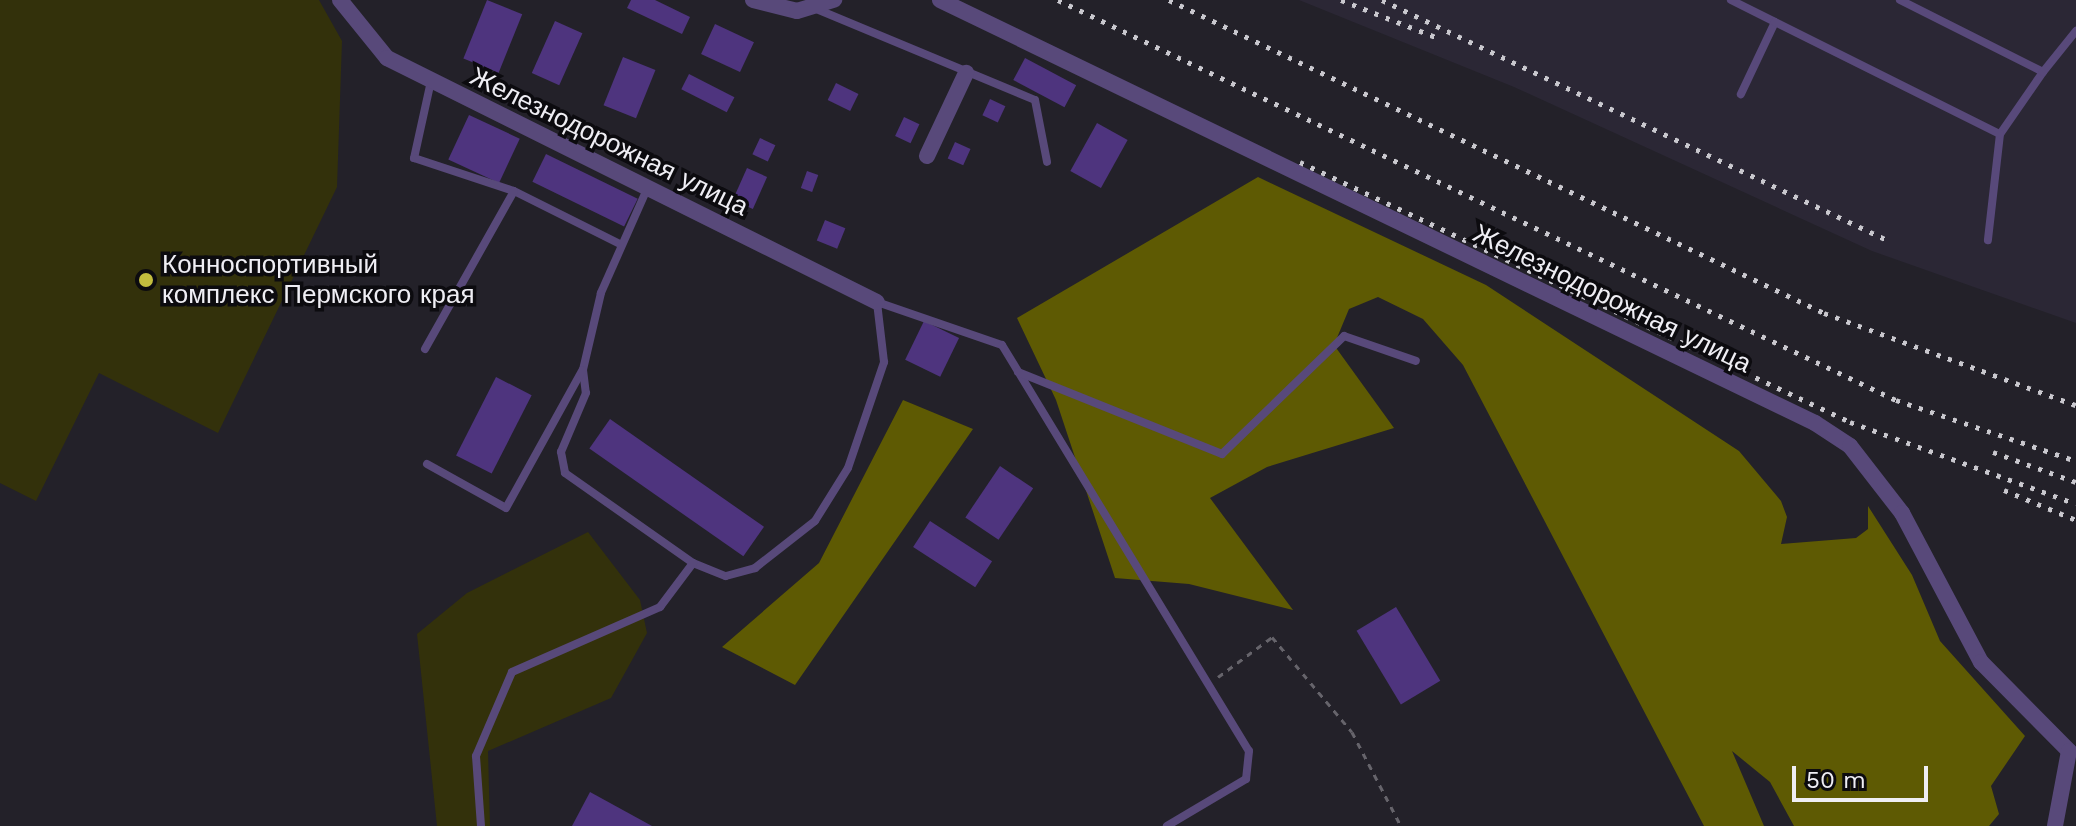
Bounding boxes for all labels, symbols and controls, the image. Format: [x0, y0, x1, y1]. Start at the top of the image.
street label: Железнодорожная улица [465, 61, 753, 223]
street label: Железнодорожная улица [1468, 218, 1756, 380]
place label: Конноспортивный комплекс Пермского края [162, 249, 474, 310]
marker: Конноспортивный комплекс Пермского края [137, 271, 155, 289]
scale bar [1796, 750, 1932, 800]
text: 50 m [1806, 766, 1866, 794]

